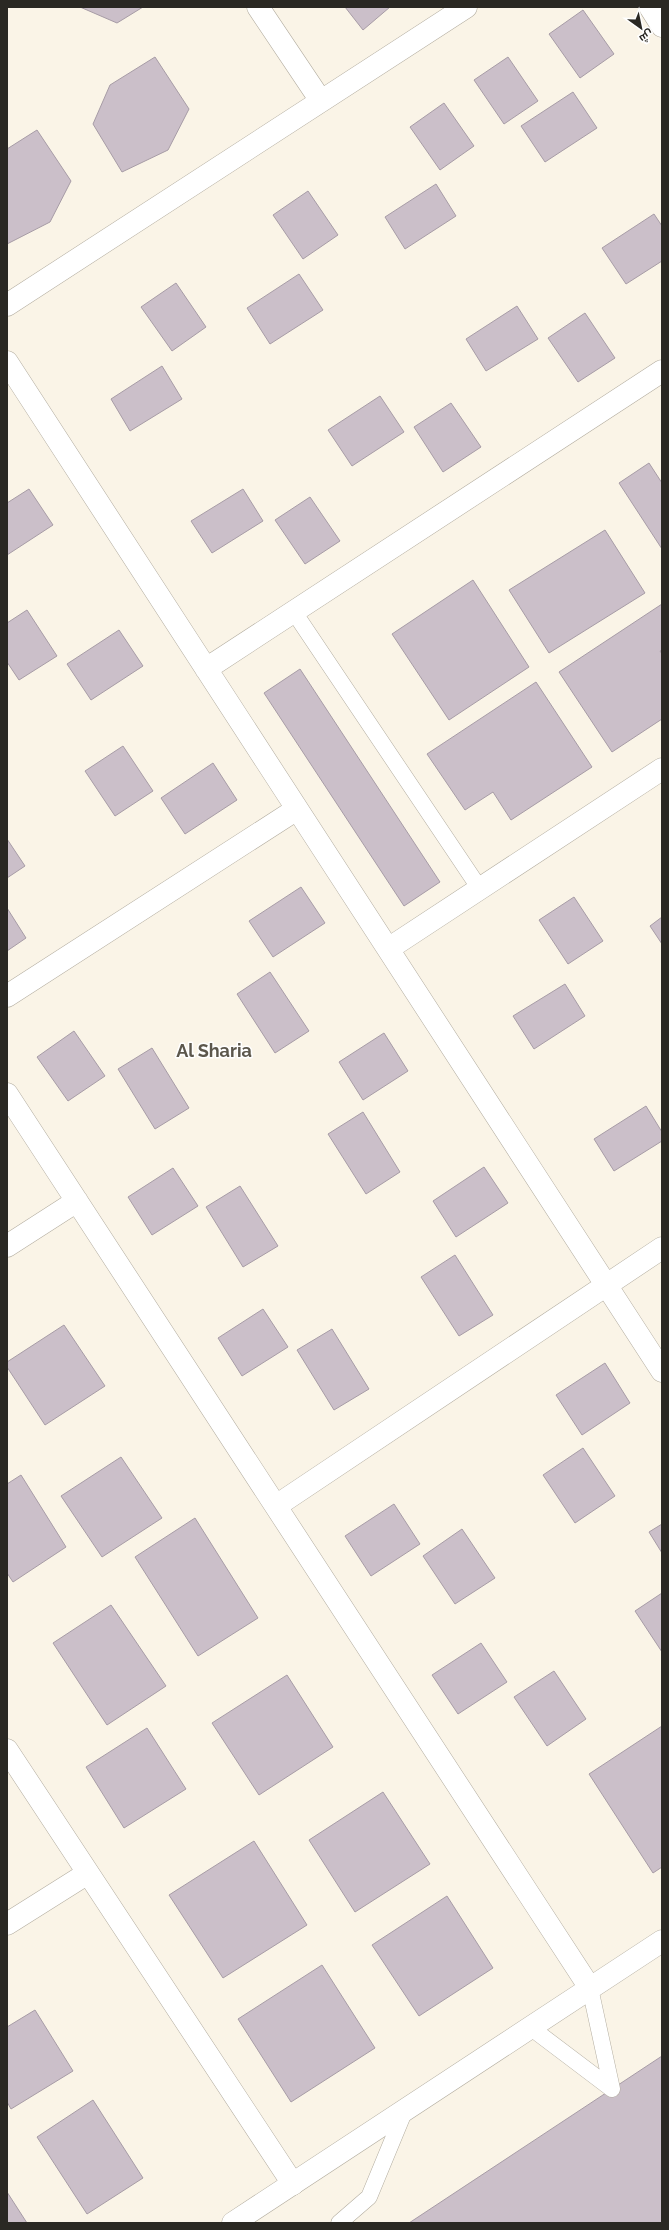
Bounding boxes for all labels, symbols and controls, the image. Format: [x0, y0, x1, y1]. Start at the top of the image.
north arrow [621, 8, 661, 48]
text: ش [637, 27, 656, 45]
district label: Al Sharia [176, 1040, 252, 1061]

